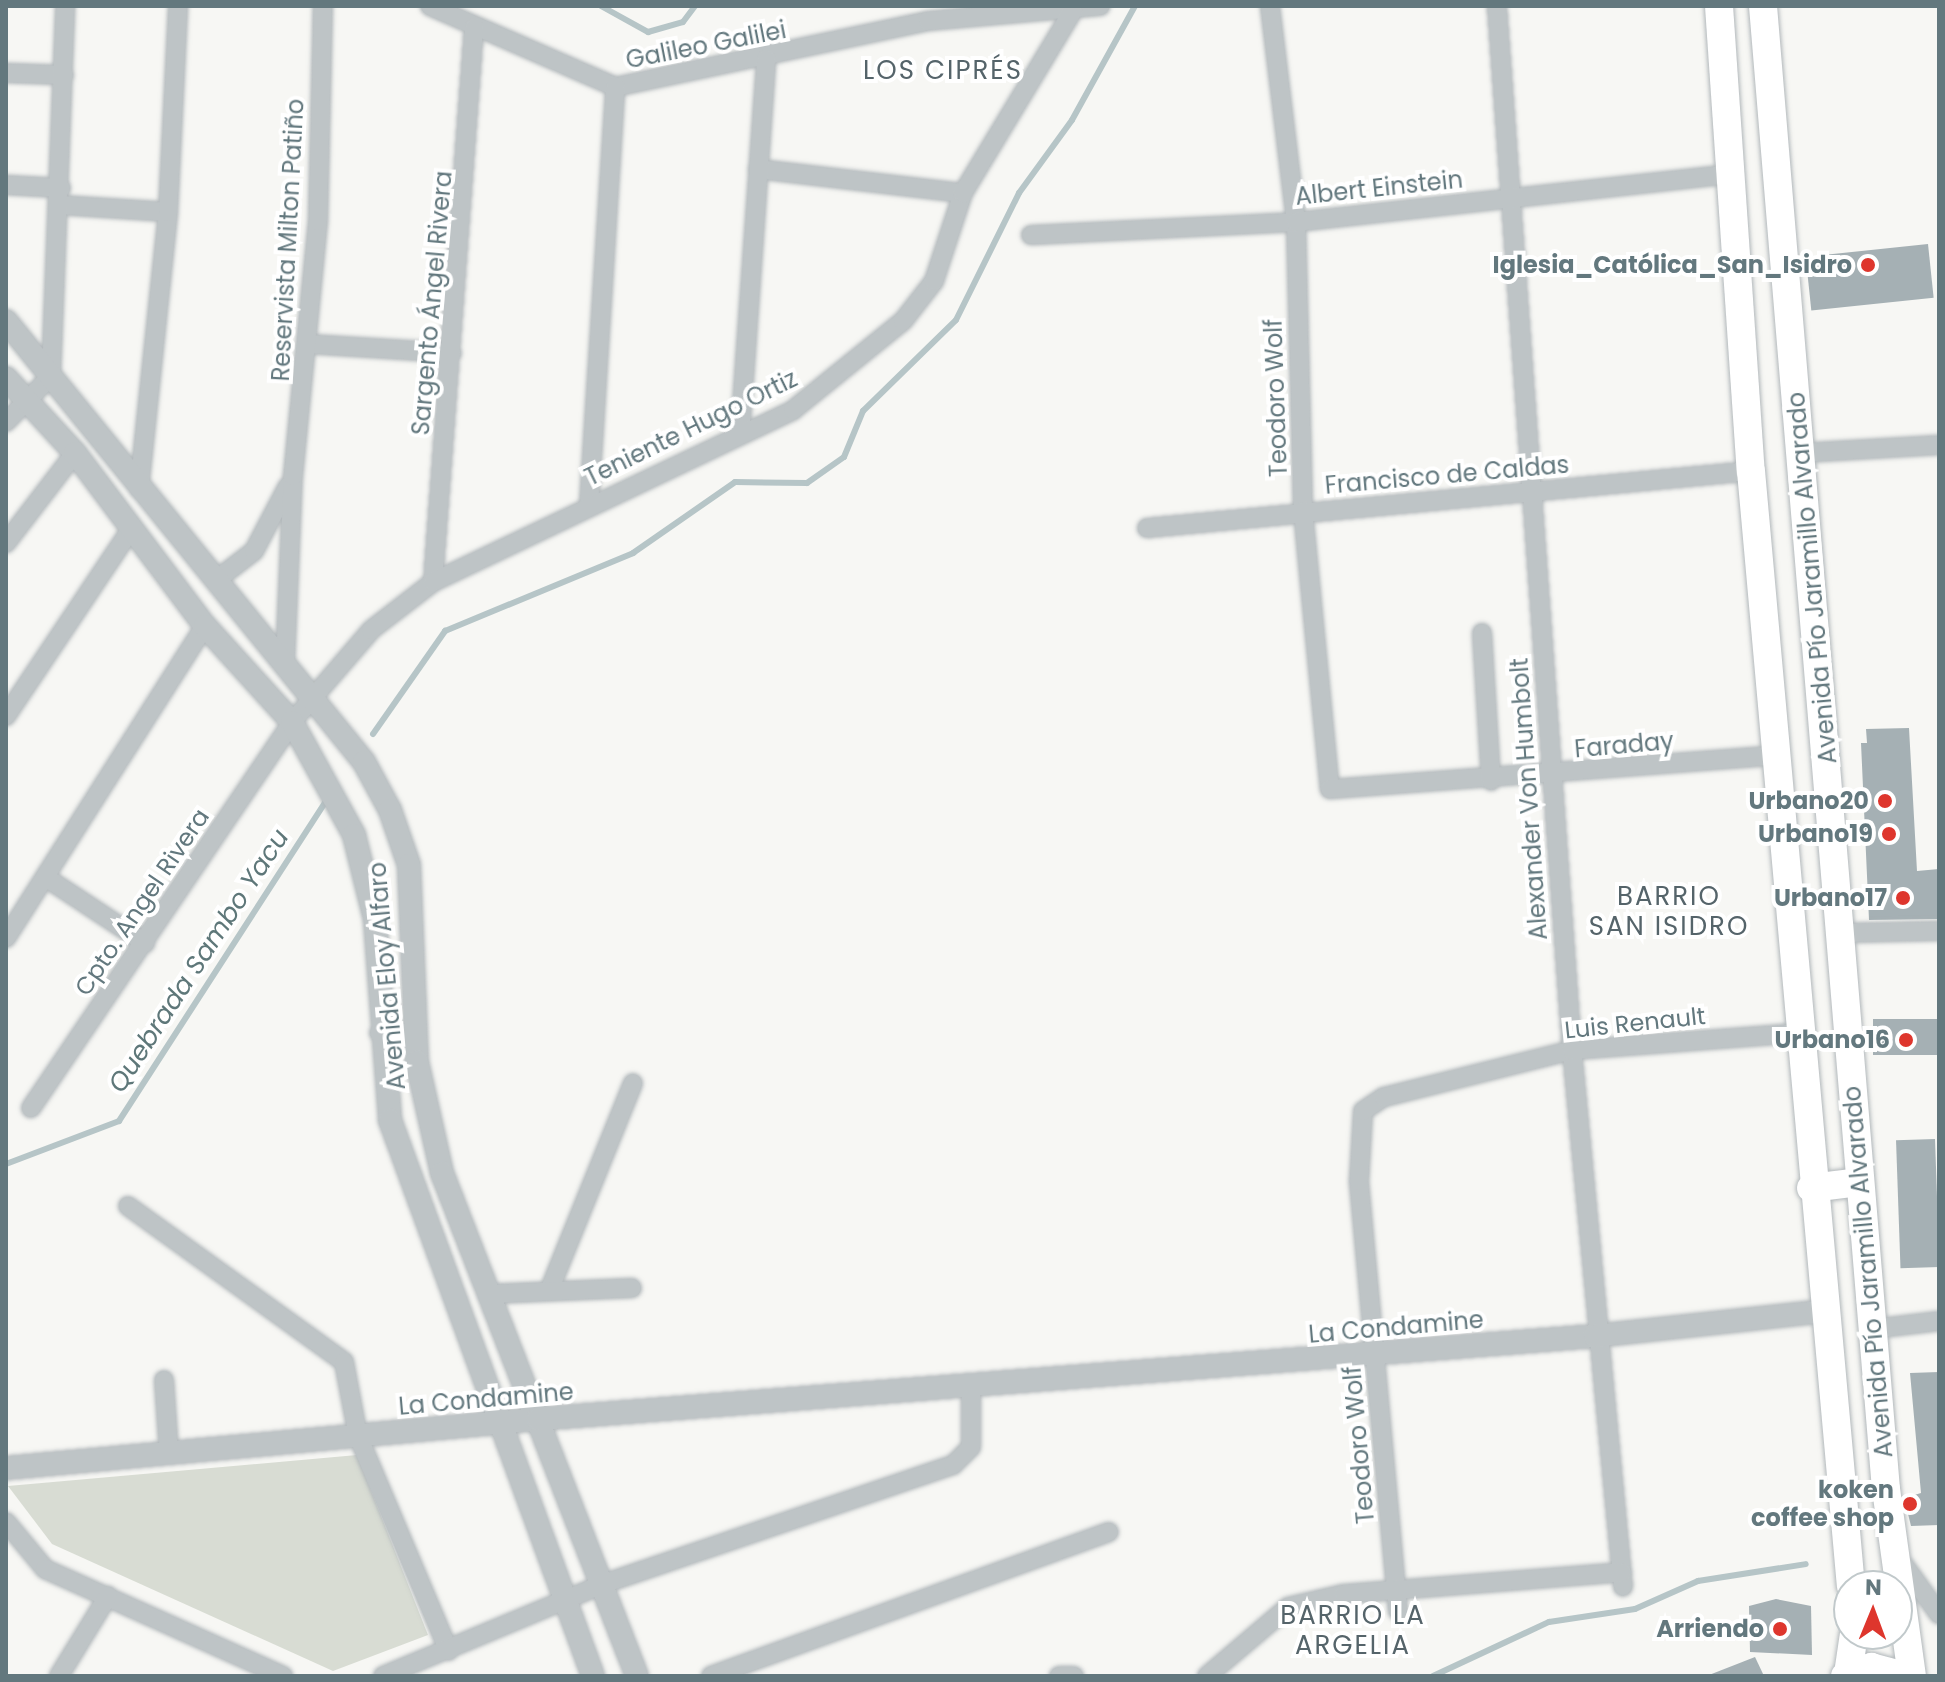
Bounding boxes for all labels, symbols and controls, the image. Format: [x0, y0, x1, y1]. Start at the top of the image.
street label: Galileo Galilei [623, 15, 789, 75]
district label: LOS CIPRÉS [863, 55, 1023, 87]
street label: Reservista Milton Patiño [266, 98, 310, 382]
street label: Albert Einstein [1294, 165, 1464, 211]
street label: Sargento Ángel Rivera [406, 170, 458, 436]
place label: Iglesia_Católica_San_Isidro [1493, 251, 1852, 279]
marker: Iglesia_Católica_San_Isidro [1859, 256, 1877, 274]
street label: Teodoro Wolf [1259, 318, 1293, 478]
street label: Teniente Hugo Ortiz [580, 364, 802, 492]
street label: Avenida Pío Jaramillo Alvarado [1781, 391, 1843, 765]
street label: Francisco de Caldas [1324, 450, 1570, 500]
street label: Alexander Von Humbolt [1505, 657, 1553, 941]
street label: Faraday [1573, 726, 1675, 764]
place label: Urbano20 [1748, 787, 1869, 815]
marker: Urbano20 [1876, 792, 1894, 810]
street label: Cpto. Angel Rivera [69, 803, 215, 1001]
place label: Urbano19 [1758, 820, 1873, 848]
water label: Quebrada Sambo Yacu [102, 824, 296, 1098]
marker: Urbano19 [1880, 825, 1898, 843]
street label: Avenida Eloy Alfaro [363, 861, 411, 1091]
district label: BARRIO SAN ISIDRO [1589, 881, 1749, 942]
place label: Urbano17 [1774, 884, 1887, 912]
marker: Urbano17 [1894, 889, 1912, 907]
street label: Luis Renault [1563, 1001, 1707, 1045]
place label: Urbano16 [1774, 1026, 1890, 1054]
marker: Urbano16 [1897, 1031, 1915, 1049]
street label: Avenida Pío Jaramillo Alvarado [1837, 1085, 1899, 1459]
street label: La Condamine [1307, 1305, 1485, 1349]
street label: Teodoro Wolf [1338, 1365, 1380, 1525]
street label: La Condamine [397, 1377, 575, 1421]
place label: koken coffee shop [1751, 1476, 1894, 1532]
marker: koken coffee shop [1901, 1495, 1919, 1513]
north arrow [1833, 1570, 1913, 1650]
text: N [1865, 1572, 1882, 1603]
district label: BARRIO LA ARGELIA [1280, 1600, 1426, 1662]
place label: Arriendo [1656, 1615, 1764, 1643]
marker: Arriendo [1771, 1620, 1789, 1638]

